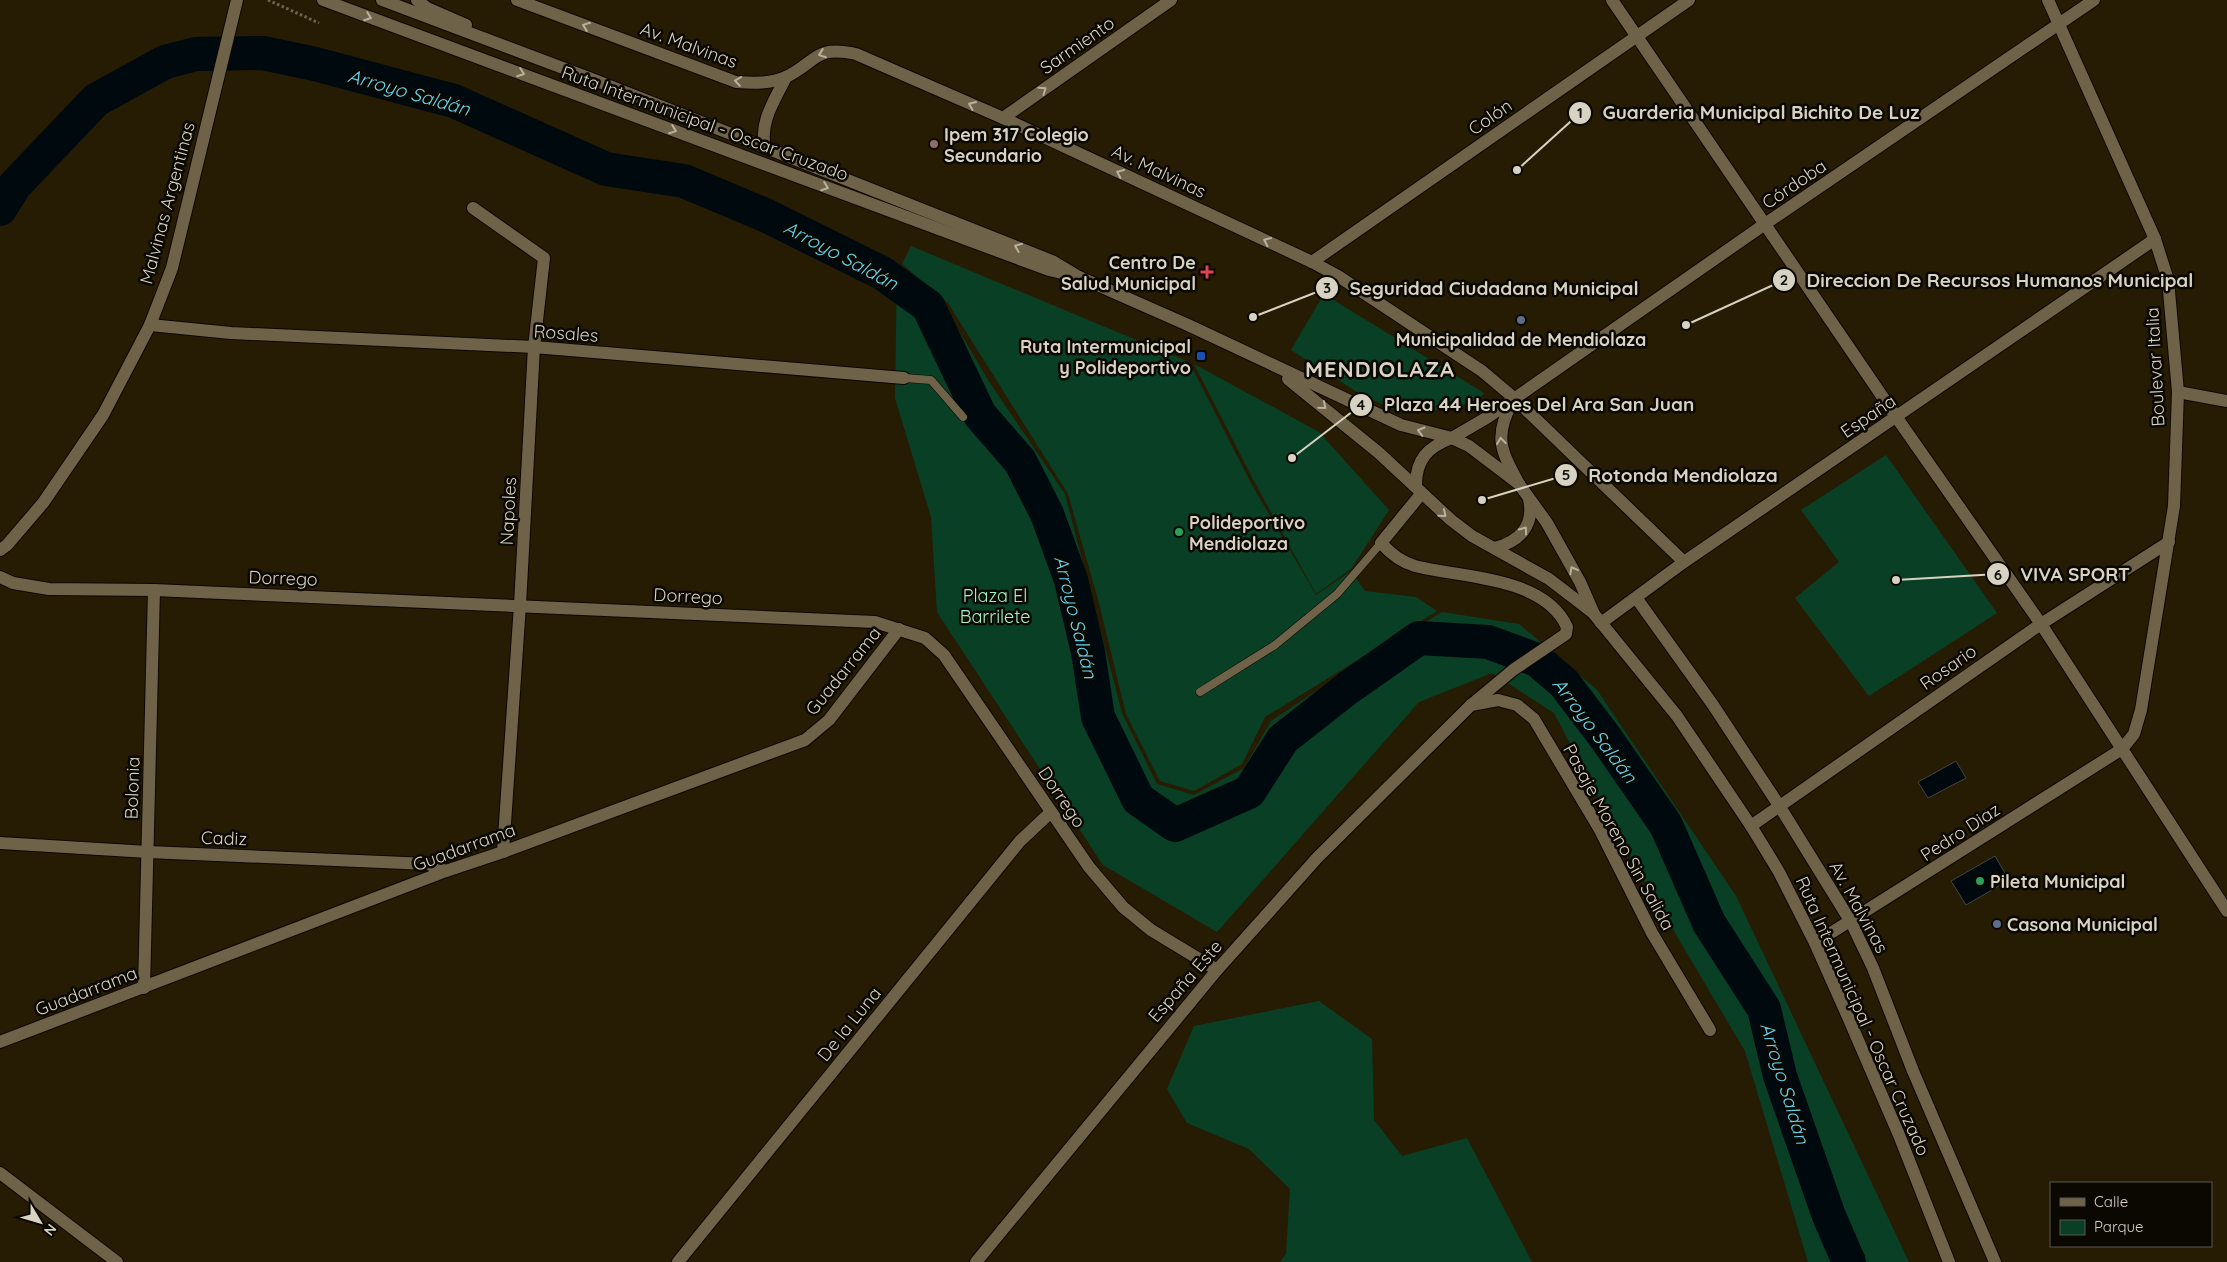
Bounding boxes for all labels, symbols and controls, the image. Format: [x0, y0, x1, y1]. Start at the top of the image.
one-way arrow [364, 11, 372, 21]
street label: Sarmiento [1035, 11, 1119, 79]
street label: Av. Malvinas [637, 17, 741, 73]
one-way arrow [582, 21, 590, 31]
one-way arrow [818, 48, 827, 58]
street label: Ruta Intermunicipal - Oscar Cruzado [558, 60, 852, 186]
water label: Arroyo Saldán [345, 63, 474, 121]
one-way arrow [516, 67, 525, 77]
one-way arrow [734, 76, 742, 87]
one-way arrow [1037, 87, 1047, 96]
street label: Colón [1464, 94, 1516, 140]
callout: Guarderia Municipal Bichito De Luz [1568, 96, 1930, 130]
one-way arrow [968, 100, 977, 111]
text: Guarderia Municipal Bichito De Luz [1602, 100, 1920, 124]
text: 1 [1577, 103, 1583, 122]
street label: Malvinas Argentinas [134, 119, 200, 287]
place label: Ipem 317 Colegio Secundario [944, 123, 1089, 167]
one-way arrow [668, 124, 677, 134]
marker: Ipem 317 Colegio Secundario [928, 138, 940, 150]
street label: Av. Malvinas [1108, 139, 1210, 203]
street label: Córdoba [1757, 154, 1831, 214]
one-way arrow [1116, 168, 1125, 179]
one-way arrow [821, 181, 829, 191]
water label: Arroyo Saldán [780, 215, 903, 296]
one-way arrow [1263, 237, 1272, 247]
one-way arrow [1014, 243, 1022, 253]
place label: Centro De Salud Municipal [1061, 251, 1196, 295]
callout: Direccion De Recursos Humanos Municipal [1771, 263, 2203, 297]
marker: Centro De Salud Municipal [1200, 265, 1214, 279]
text: Direccion De Recursos Humanos Municipal [1807, 268, 2193, 292]
text: 2 [1780, 270, 1788, 289]
callout: Seguridad Ciudadana Municipal [1315, 271, 1649, 305]
text: Seguridad Ciudadana Municipal [1349, 276, 1639, 300]
text: 3 [1323, 278, 1331, 297]
street label: Boulevar Italia [2140, 307, 2170, 427]
marker: Municipalidad de Mendiolaza [1515, 314, 1527, 326]
street label: Rosales [533, 319, 599, 347]
place label: Municipalidad de Mendiolaza [1396, 328, 1646, 351]
place label: Ruta Intermunicipal y Polideportivo [1020, 335, 1191, 379]
marker: Ruta Intermunicipal y Polideportivo [1195, 350, 1207, 362]
district label: MENDIOLAZA [1305, 355, 1455, 383]
callout: Plaza 44 Heroes Del Ara San Juan [1349, 388, 1704, 422]
street label: España [1836, 389, 1900, 443]
text: Plaza 44 Heroes Del Ara San Juan [1384, 392, 1694, 416]
text: 4 [1357, 395, 1366, 414]
one-way arrow [1317, 400, 1326, 408]
one-way arrow [1417, 427, 1425, 437]
one-way arrow [1497, 437, 1507, 446]
callout: Rotonda Mendiolaza [1554, 458, 1788, 492]
text: Rotonda Mendiolaza [1588, 463, 1778, 487]
text: 5 [1562, 465, 1570, 484]
street label: Napoles [495, 476, 521, 546]
one-way arrow [1438, 509, 1447, 518]
place label: Polideportivo Mendiolaza [1189, 511, 1305, 555]
marker: Polideportivo Mendiolaza [1173, 526, 1185, 538]
one-way arrow [1518, 527, 1526, 536]
water label: Arroyo Saldán [1049, 553, 1103, 682]
callout: VIVA SPORT [1985, 557, 2140, 591]
text: VIVA SPORT [2020, 562, 2130, 586]
street label: Dorrego [248, 565, 318, 591]
text: 6 [1994, 565, 2002, 584]
one-way arrow [1569, 566, 1579, 575]
street label: Dorrego [653, 583, 723, 609]
park label: Plaza El Barrilete [960, 584, 1030, 628]
street label: Guadarrama [800, 622, 886, 720]
street label: Rosario [1915, 639, 1981, 695]
water label: Arroyo Saldán [1548, 673, 1643, 788]
street label: Pasaje Moreno Sin Salida [1558, 740, 1680, 934]
street label: Bolonia [119, 756, 145, 820]
street label: Dorrego [1033, 762, 1091, 832]
street label: Pedro Diaz [1916, 798, 2004, 866]
street label: Guadarrama [410, 818, 518, 876]
street label: Cadiz [201, 826, 247, 850]
street label: Av. Malvinas [1824, 857, 1894, 957]
place label: Pileta Municipal [1990, 870, 2125, 893]
street label: Ruta Intermunicipal - Oscar Cruzado [1791, 873, 1935, 1159]
marker: Pileta Municipal [1974, 875, 1986, 887]
place label: Casona Municipal [2007, 913, 2158, 936]
marker: Casona Municipal [1991, 918, 2003, 930]
street label: España Este [1143, 935, 1227, 1027]
street label: Guadarrama [32, 961, 140, 1021]
street label: De la Luna [812, 982, 886, 1066]
water label: Arroyo Saldán [1755, 1019, 1815, 1148]
legend [2050, 1182, 2212, 1247]
text: Calle [2094, 1192, 2128, 1211]
north arrow [15, 1197, 65, 1247]
text: Parque [2094, 1217, 2144, 1236]
text: N [40, 1220, 61, 1240]

